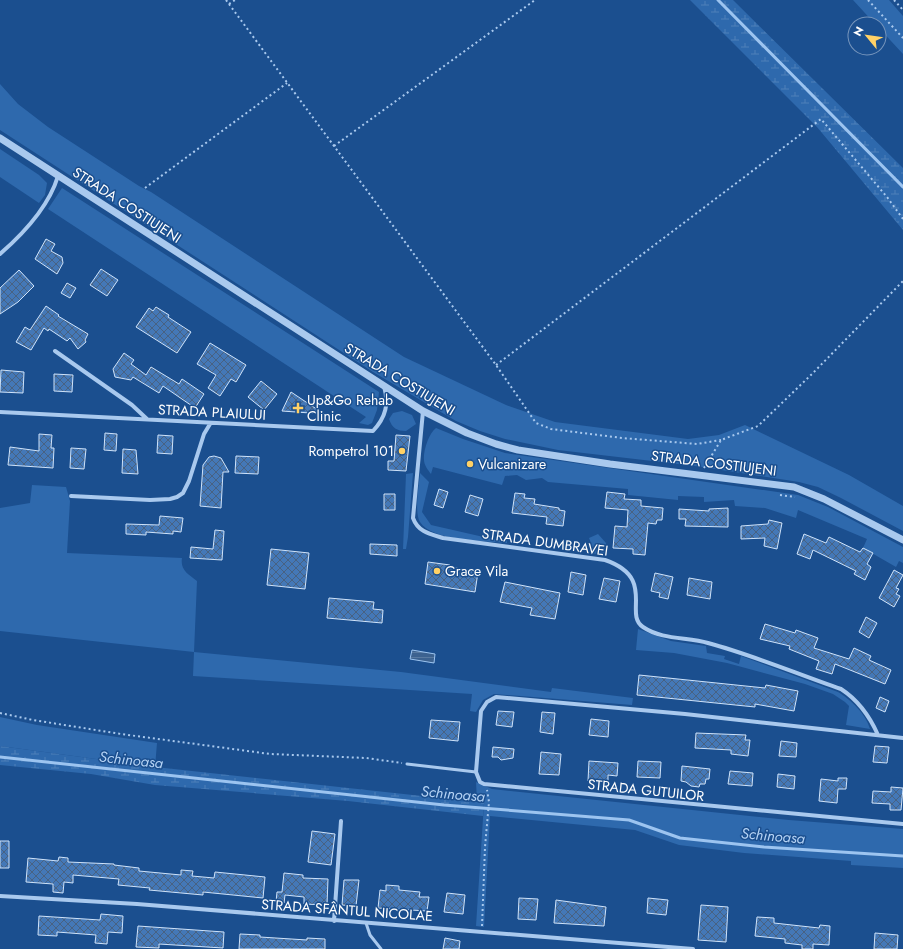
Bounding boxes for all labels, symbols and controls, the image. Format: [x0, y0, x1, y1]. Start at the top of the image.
north arrow [847, 16, 887, 56]
text: N [849, 23, 867, 39]
street label: STRADA COSTIUJENI [69, 162, 185, 248]
street label: STRADA COSTIUJENI [341, 338, 459, 420]
place label: Up&Go Rehab Clinic [307, 390, 393, 426]
street label: STRADA PLAIULUI [157, 399, 267, 425]
marker: Up&Go Rehab Clinic [292, 402, 304, 414]
place label: Rompetrol 101 [308, 441, 394, 461]
street label: STRADA COSTIUJENI [650, 445, 778, 481]
marker: Rompetrol 101 [397, 446, 407, 456]
place label: Vulcanizare [478, 454, 546, 474]
marker: Vulcanizare [465, 459, 475, 469]
street label: STRADA DUMBRAVEI [481, 523, 609, 561]
place label: Grace Vila [445, 561, 508, 581]
marker: Grace Vila [432, 566, 442, 576]
water label: Schinoasa [98, 746, 165, 774]
street label: STRADA GUTUILOR [587, 774, 705, 806]
water label: Schinoasa [420, 780, 487, 808]
water label: Schinoasa [740, 822, 807, 850]
street label: STRADA SFÂNTUL NICOLAE [261, 894, 433, 926]

